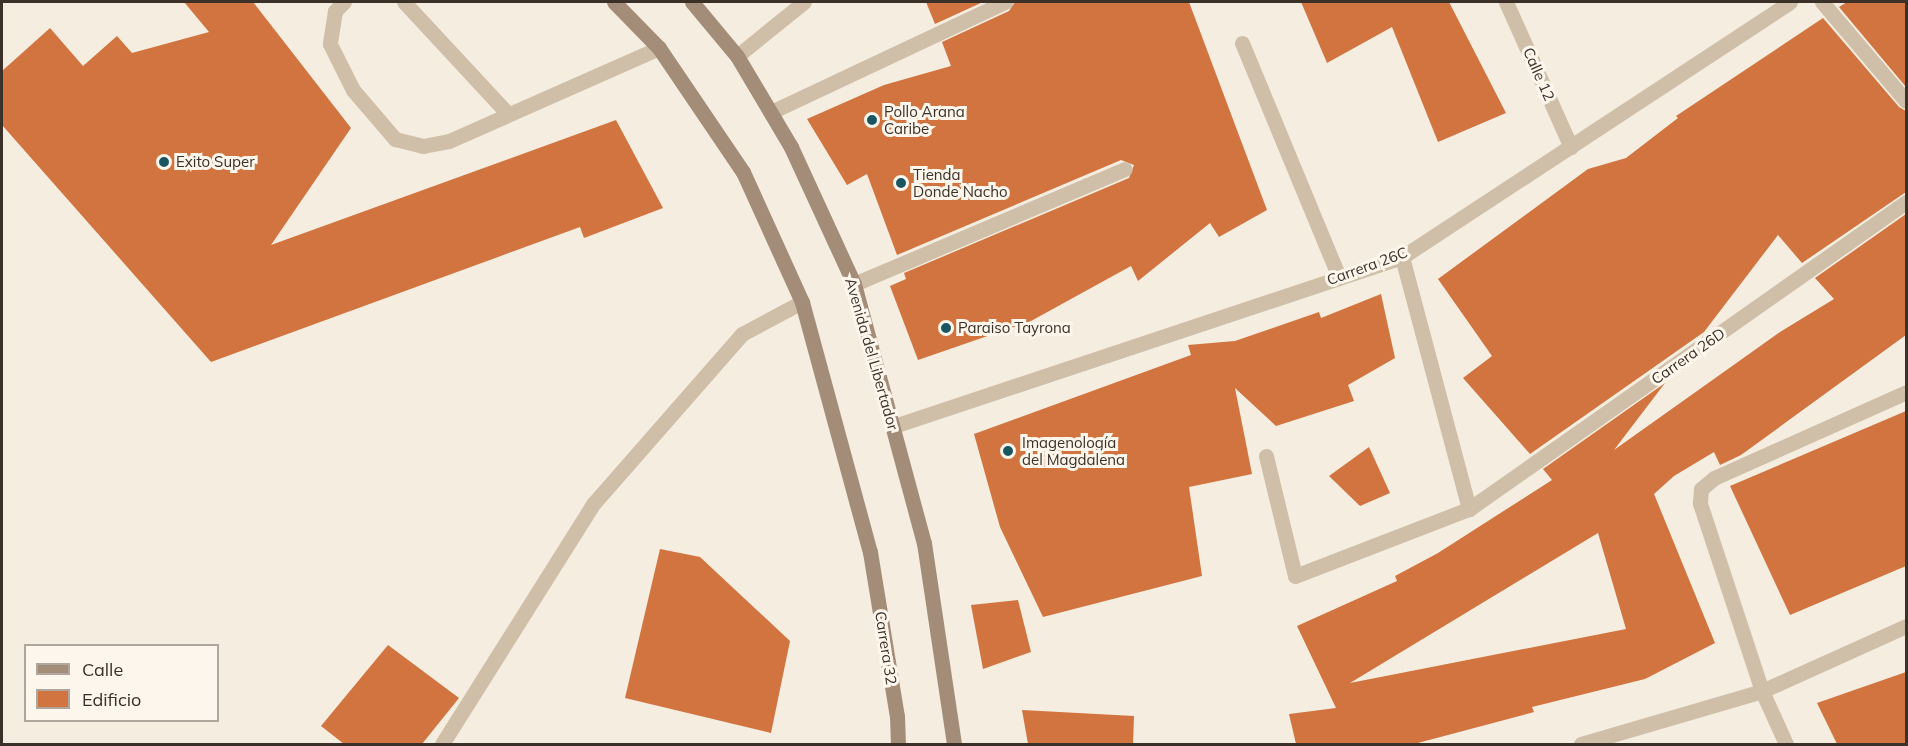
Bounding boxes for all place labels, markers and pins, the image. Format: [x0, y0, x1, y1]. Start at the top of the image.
place label: Pollo Arana Caribe [884, 102, 965, 137]
marker: Pollo Arana Caribe [865, 113, 879, 127]
place label: Exito Super [176, 153, 255, 171]
marker: Exito Super [157, 155, 171, 169]
place label: Tienda Donde Nacho [913, 165, 1008, 200]
marker: Tienda Donde Nacho [894, 176, 908, 190]
place label: Paraiso Tayrona [958, 319, 1071, 337]
marker: Paraiso Tayrona [939, 321, 953, 335]
place label: Imagenología del Magdalena [1022, 433, 1125, 468]
marker: Imagenología del Magdalena [999, 442, 1017, 460]

